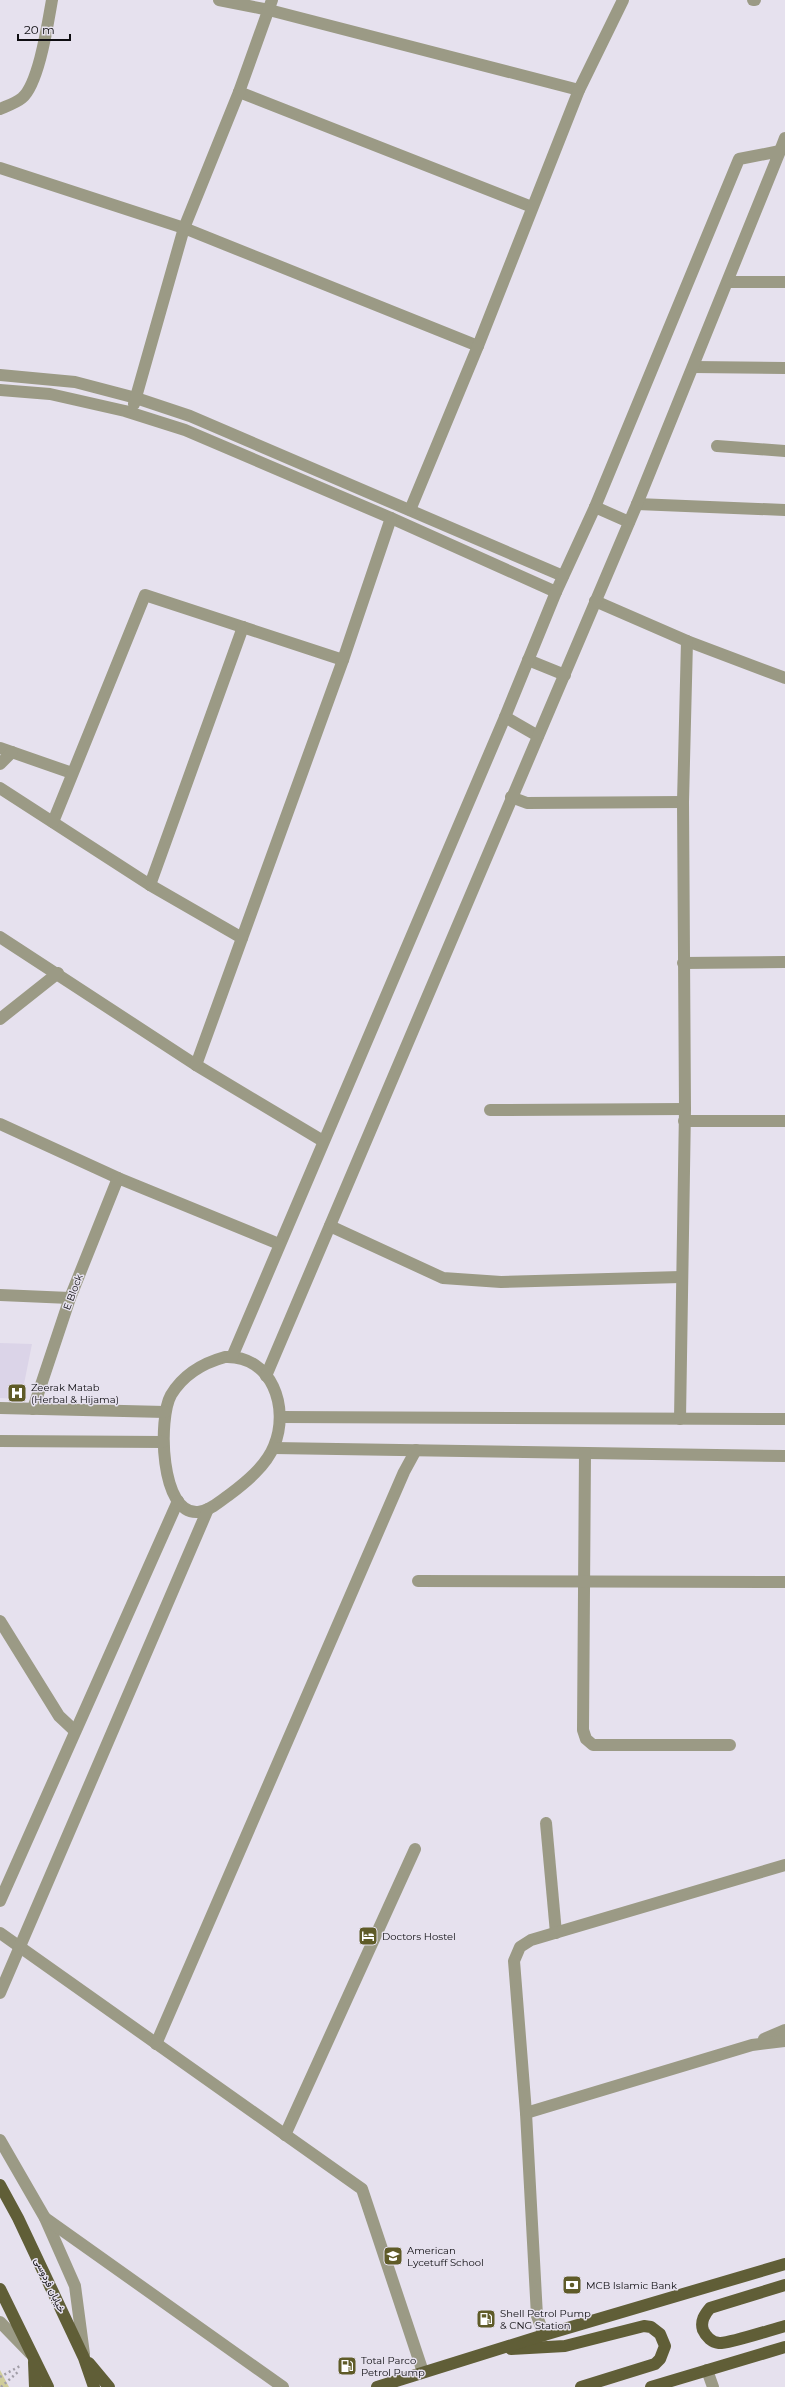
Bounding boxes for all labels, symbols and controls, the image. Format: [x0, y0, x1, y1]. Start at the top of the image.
scale bar [18, 16, 70, 42]
text: 20 m [24, 22, 55, 37]
street label: E Block [60, 1272, 86, 1312]
place label: Zeerak Matab (Herbal & Hijama) [31, 1381, 119, 1406]
hospital icon: Zeerak Matab (Herbal & Hijama) [6, 1382, 28, 1404]
hotel icon: Doctors Hostel [357, 1925, 379, 1947]
place label: Doctors Hostel [382, 1930, 456, 1943]
place label: American Lycetuff School [407, 2244, 484, 2269]
school or university icon: American Lycetuff School [382, 2245, 404, 2267]
street label: خیابان فردوسی [32, 2255, 69, 2315]
bank icon: MCB Islamic Bank [561, 2274, 583, 2296]
place label: MCB Islamic Bank [586, 2279, 677, 2292]
place label: Shell Petrol Pump & CNG Station [500, 2307, 591, 2332]
fuel station icon: Shell Petrol Pump & CNG Station [475, 2308, 497, 2330]
place label: Total Parco Petrol Pump [361, 2354, 425, 2379]
fuel station icon: Total Parco Petrol Pump [336, 2355, 358, 2377]

